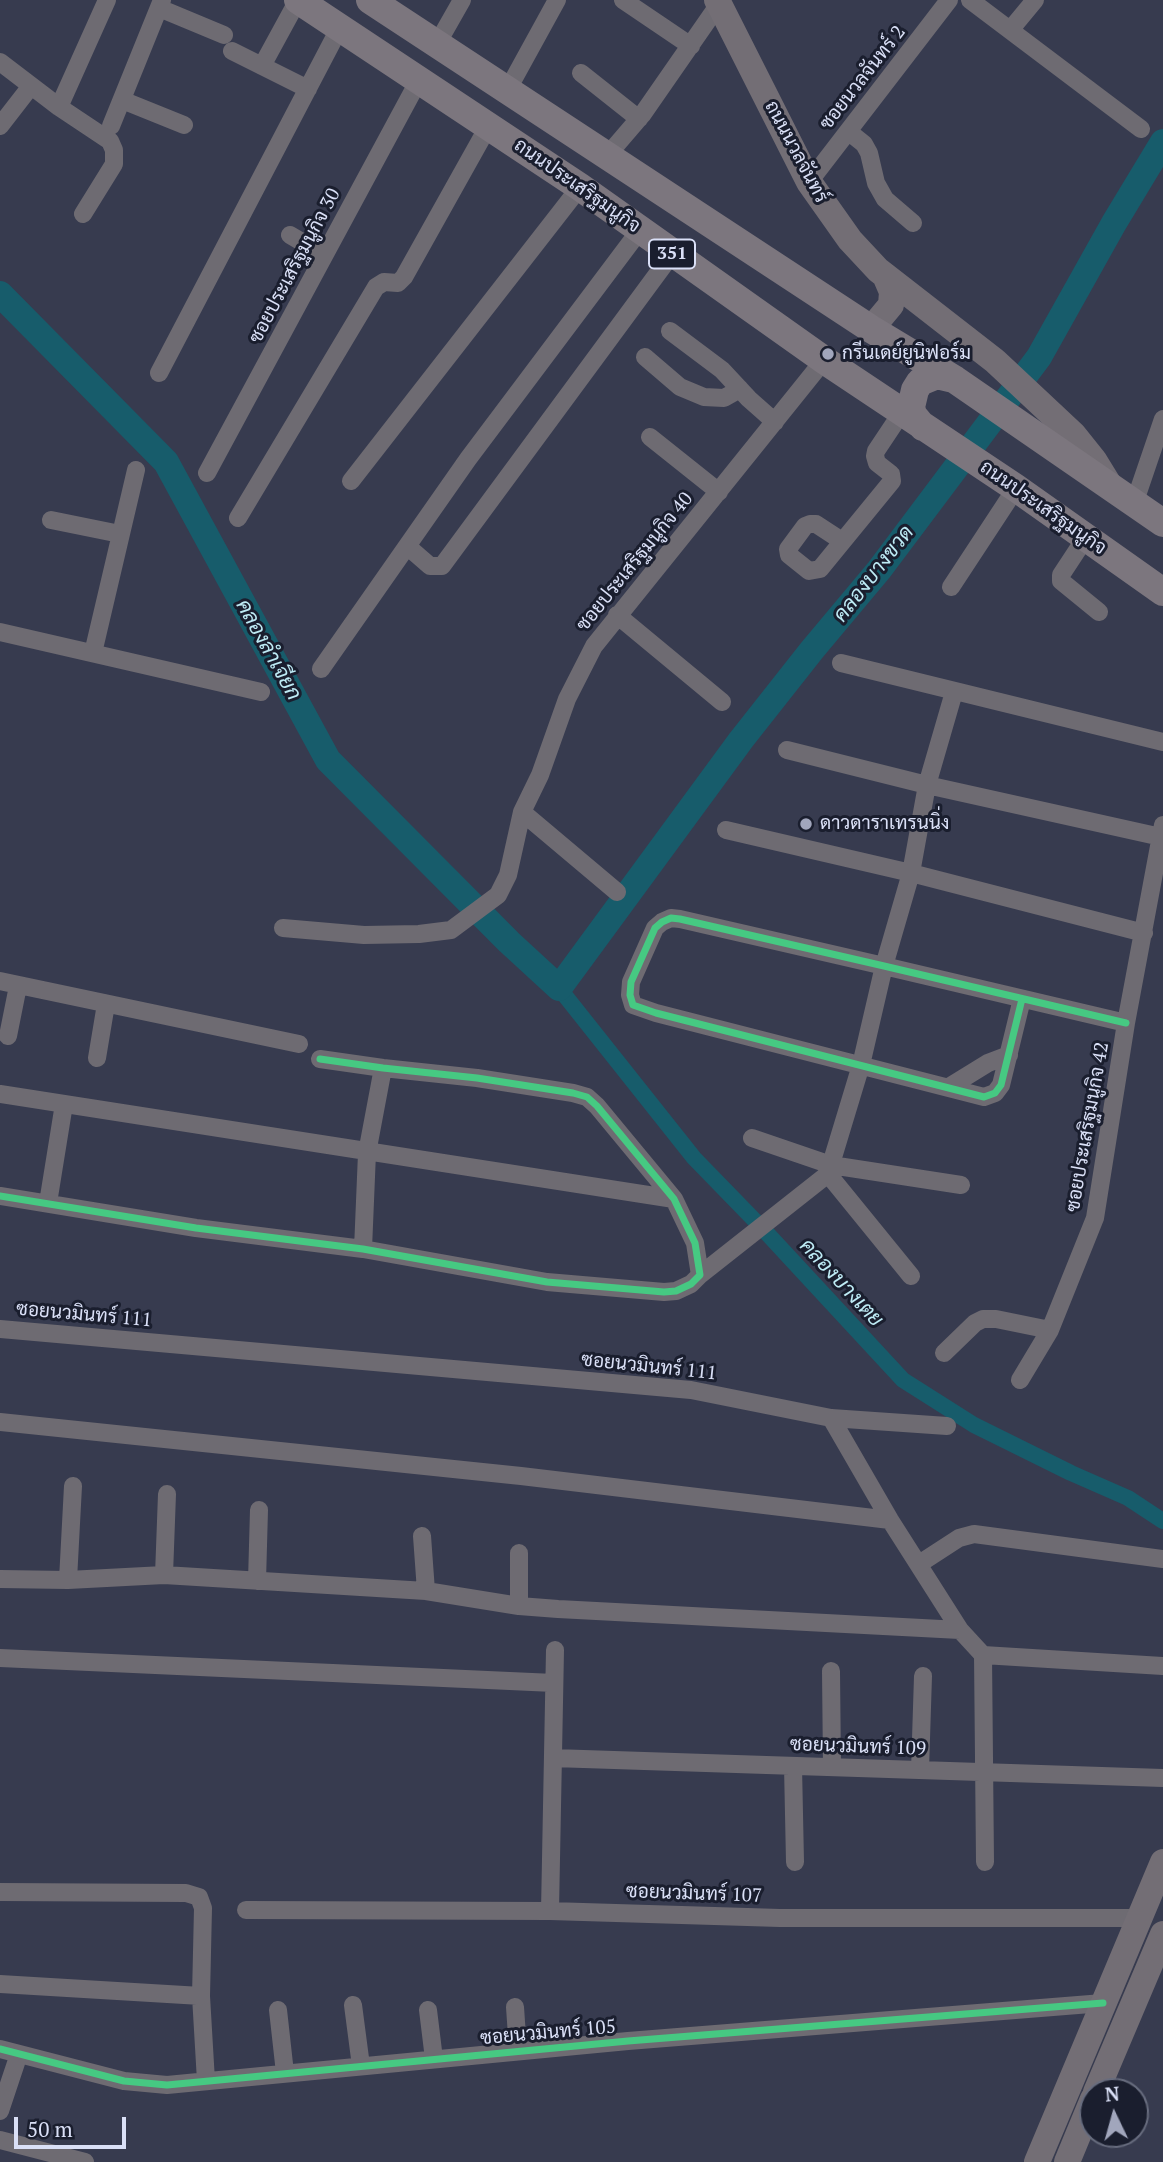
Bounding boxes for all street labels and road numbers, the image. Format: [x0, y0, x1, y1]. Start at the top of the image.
street label: ซอยนวลจันทร์ 2 [815, 21, 911, 135]
street label: ถนนนวลจันทร์ [760, 97, 832, 207]
street label: ถนนประเสริฐมนูกิจ [510, 134, 644, 238]
street label: ซอยประเสริฐมนูกิจ 30 [245, 185, 345, 347]
road number: 351 [649, 240, 695, 268]
street label: ถนนประเสริฐมนูกิจ [976, 456, 1110, 560]
street label: ซอยประเสริฐมนูกิจ 40 [572, 488, 698, 636]
street label: ซอยประเสริฐมนูกิจ 42 [1062, 1040, 1114, 1214]
street label: ซอยนวมินทร์ 111 [15, 1298, 153, 1332]
street label: ซอยนวมินทร์ 111 [580, 1349, 718, 1385]
street label: ซอยนวมินทร์ 109 [790, 1733, 926, 1761]
street label: ซอยนวมินทร์ 107 [626, 1880, 762, 1908]
street label: ซอยนวมินทร์ 105 [479, 2016, 617, 2050]

